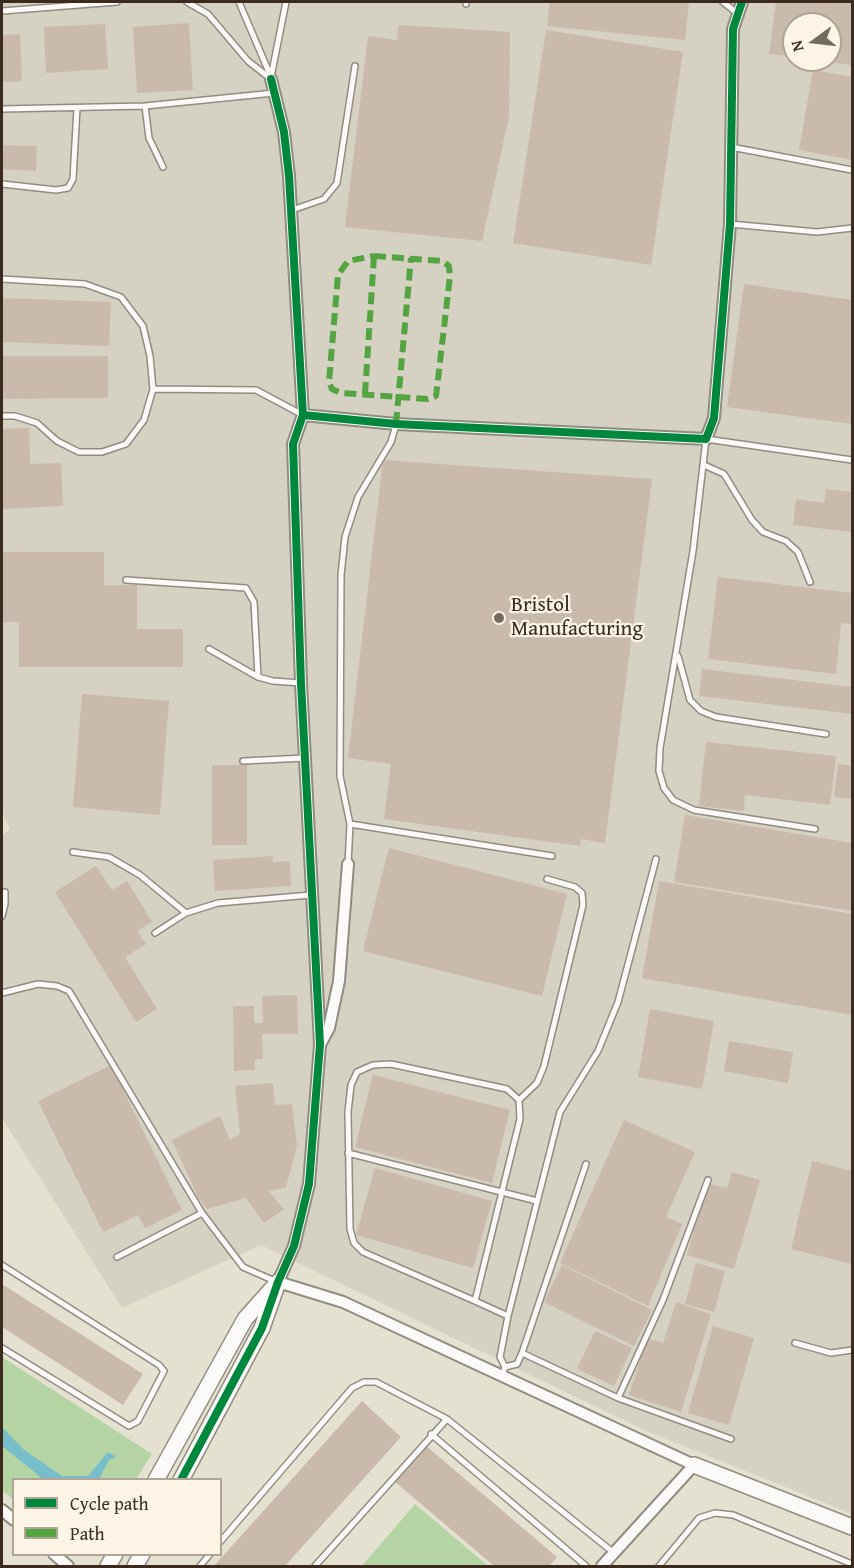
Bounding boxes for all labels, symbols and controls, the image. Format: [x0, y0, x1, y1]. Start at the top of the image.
north arrow [782, 12, 842, 72]
text: N [784, 38, 810, 54]
place label: Bristol Manufacturing [511, 593, 643, 643]
marker: Bristol Manufacturing [492, 611, 506, 625]
legend [12, 1478, 222, 1556]
text: Cycle path [70, 1490, 149, 1517]
text: Path [70, 1520, 105, 1547]

